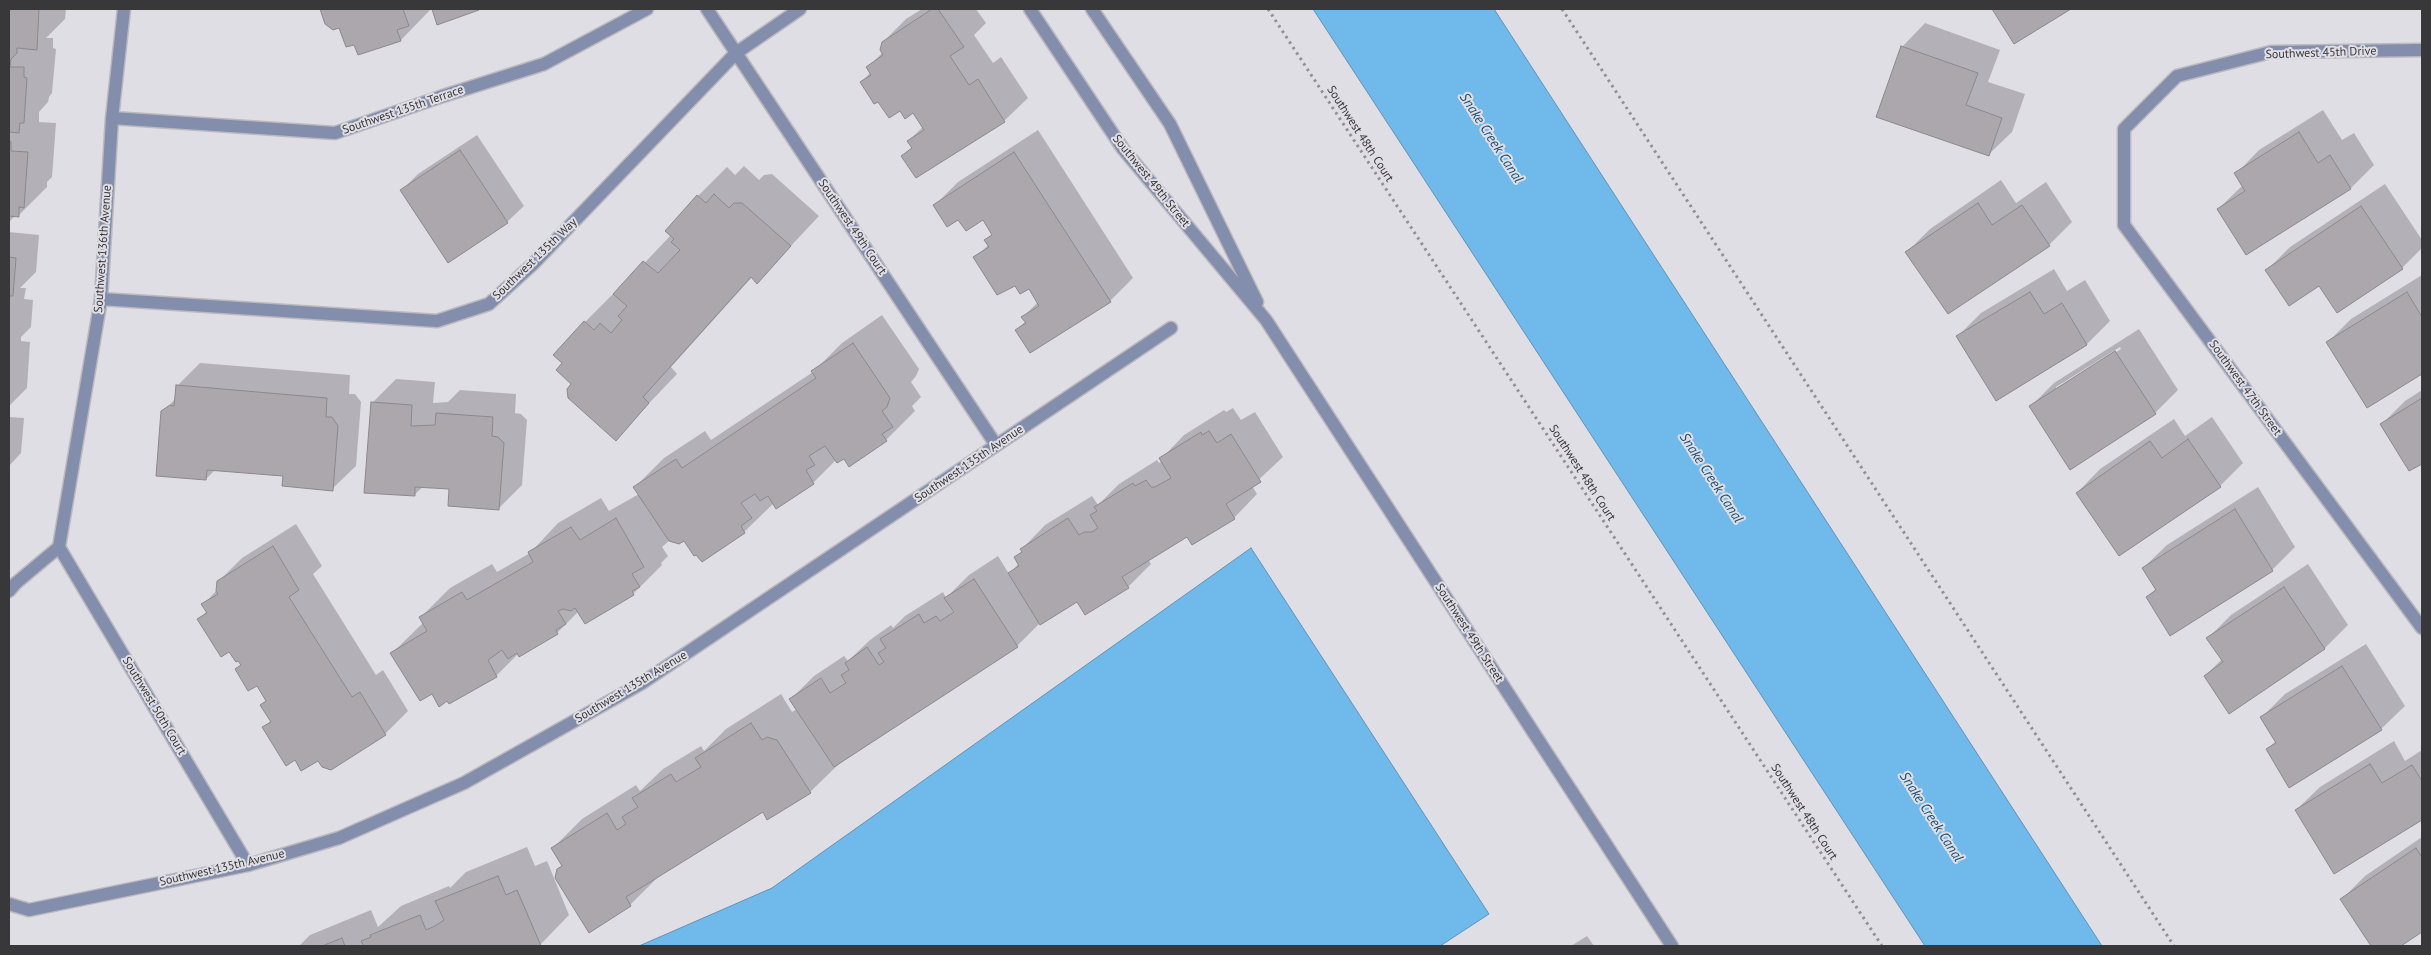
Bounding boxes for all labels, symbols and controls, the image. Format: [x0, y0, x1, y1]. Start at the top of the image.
street label: Southwest 45th Drive [2265, 44, 2377, 62]
street label: Southwest 135th Terrace [341, 83, 465, 137]
street label: Southwest 48th Court [1324, 83, 1396, 185]
water label: Snake Creek Canal [1456, 90, 1526, 186]
street label: Southwest 49th Street [1109, 132, 1193, 230]
street label: Southwest 49th Court [815, 177, 889, 277]
street label: Southwest 136th Avenue [91, 185, 115, 313]
street label: Southwest 135th Way [490, 215, 580, 303]
street label: Southwest 47th Street [2206, 338, 2284, 438]
street label: Southwest 135th Avenue [912, 422, 1026, 506]
street label: Southwest 48th Court [1546, 422, 1618, 524]
water label: Snake Creek Canal [1676, 430, 1746, 526]
street label: Southwest 49th Street [1432, 581, 1506, 685]
street label: Southwest 135th Avenue [572, 648, 690, 726]
street label: Southwest 50th Court [119, 654, 189, 758]
street label: Southwest 48th Court [1768, 761, 1840, 863]
water label: Snake Creek Canal [1896, 769, 1966, 865]
street label: Southwest 135th Avenue [158, 847, 286, 889]

